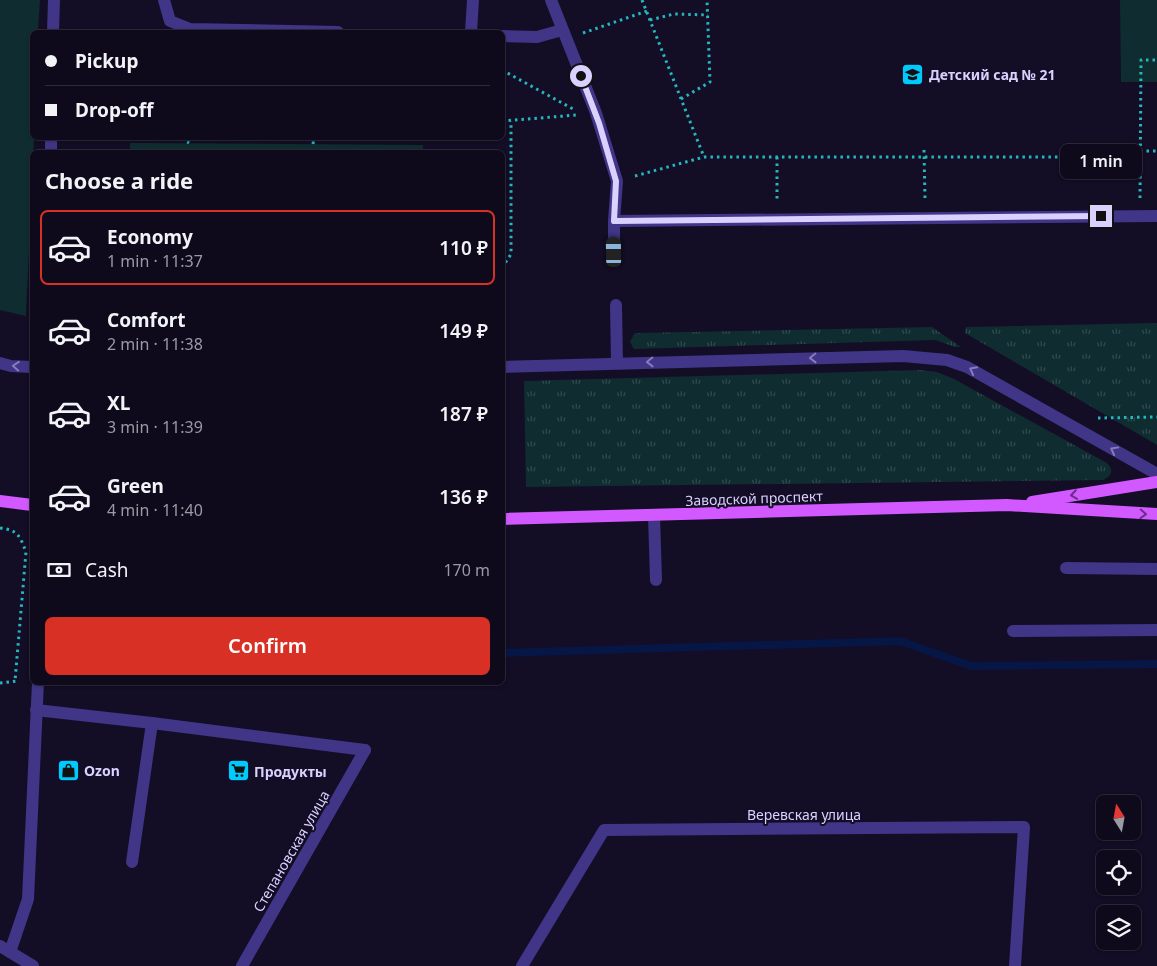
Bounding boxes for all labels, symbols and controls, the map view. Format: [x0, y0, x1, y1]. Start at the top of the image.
text: Pickup [75, 48, 138, 74]
school or university icon: Детский сад № 21 [901, 62, 925, 86]
route start [570, 65, 592, 87]
place label: Детский сад № 21 [929, 65, 1056, 84]
text: Drop-off [75, 97, 154, 123]
callout: 1 min [1060, 144, 1142, 178]
text: 1 min [1079, 150, 1123, 172]
text: Choose a ride [45, 165, 193, 195]
route end [1090, 205, 1112, 227]
text: Economy [107, 224, 193, 250]
icon: car [47, 225, 92, 270]
text: 110 ₽ [439, 235, 488, 261]
car [606, 237, 621, 267]
text: 1 min · 11:37 [107, 250, 203, 272]
text: Comfort [107, 307, 186, 333]
icon: car [47, 308, 92, 353]
text: 149 ₽ [439, 318, 488, 344]
text: 2 min · 11:38 [107, 333, 203, 355]
one-way arrow [808, 353, 816, 363]
one-way arrow [646, 357, 654, 367]
one-way arrow [12, 361, 20, 372]
one-way arrow [969, 367, 978, 377]
text: XL [107, 390, 130, 416]
icon: car [47, 391, 92, 436]
text: 187 ₽ [439, 401, 488, 427]
text: 3 min · 11:39 [107, 416, 203, 438]
one-way arrow [1111, 446, 1120, 456]
text: Green [107, 473, 164, 499]
icon: car [47, 474, 92, 519]
text: 136 ₽ [439, 484, 488, 510]
street label: Заводской проспект [685, 486, 824, 510]
one-way arrow [1070, 489, 1078, 500]
text: 4 min · 11:40 [107, 499, 203, 521]
one-way arrow [1139, 508, 1147, 519]
icon: cash [45, 556, 73, 584]
text: Cash [85, 557, 129, 583]
text: 170 m [443, 559, 490, 581]
button: Confirm [45, 617, 490, 675]
shop icon: Ozon [56, 758, 80, 782]
supermarket icon: Продукты [226, 759, 250, 783]
place label: Ozon [84, 761, 120, 780]
place label: Продукты [254, 762, 327, 781]
street label: Степановская улица [248, 787, 334, 915]
north arrow [1096, 795, 1141, 840]
map controls [1096, 795, 1141, 950]
street label: Веревская улица [747, 805, 861, 824]
button: locate [1096, 850, 1141, 895]
button: layers [1096, 905, 1141, 950]

